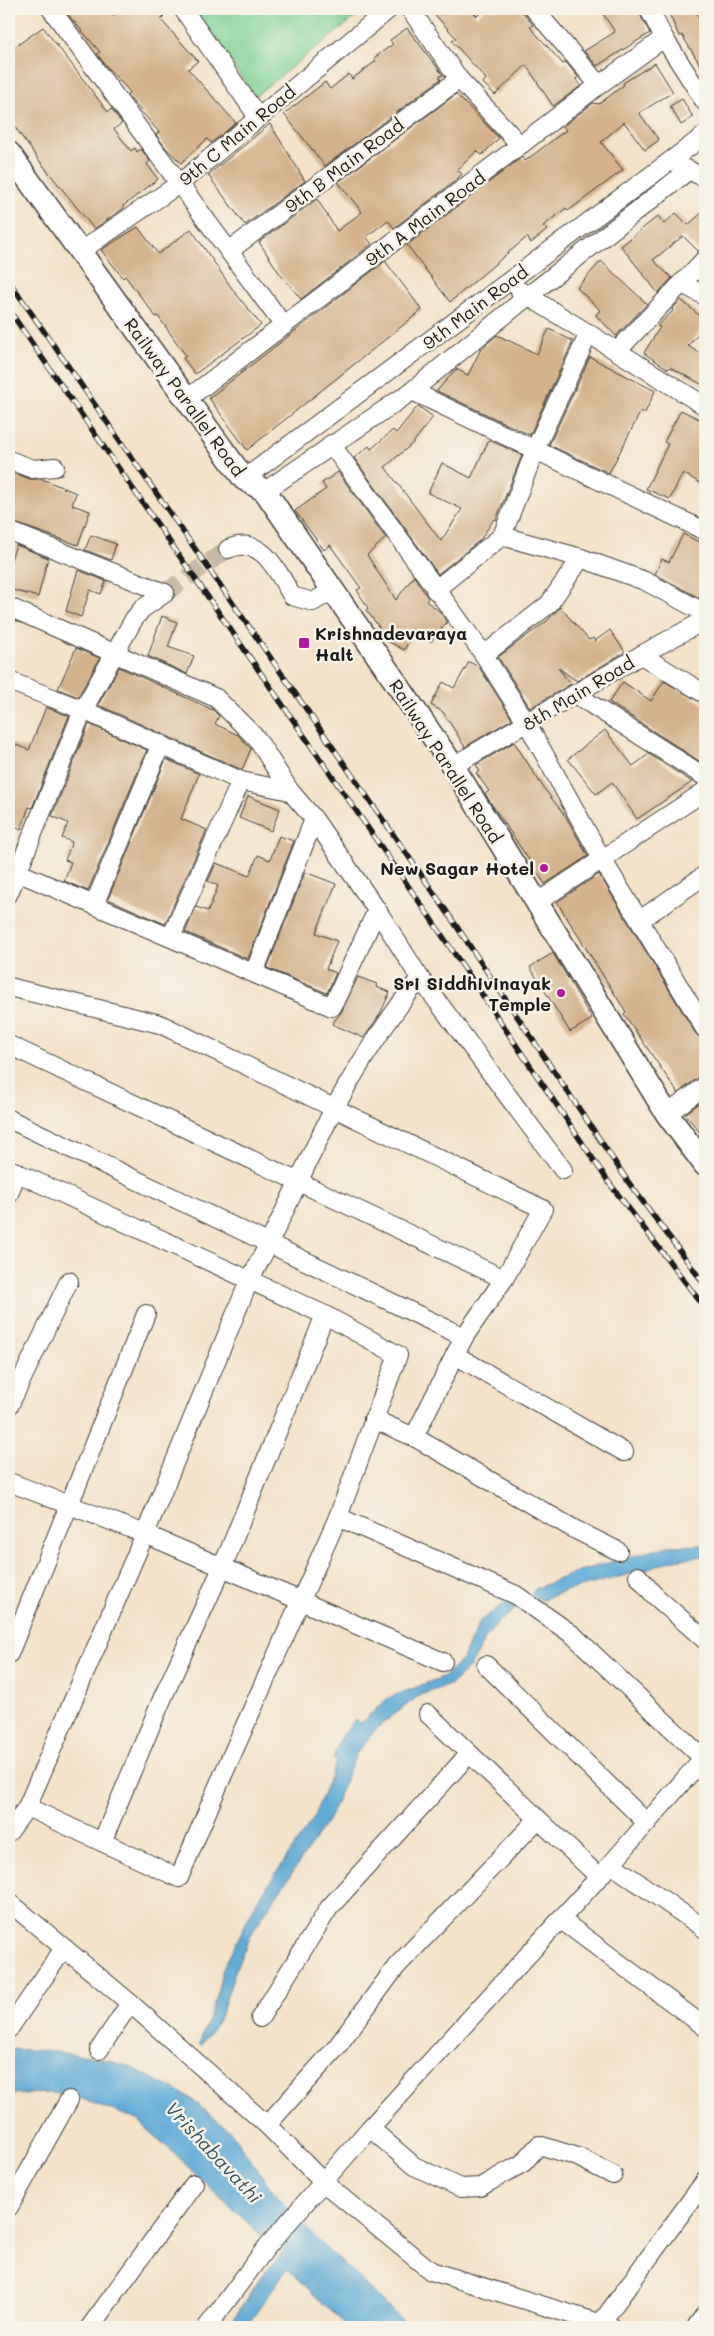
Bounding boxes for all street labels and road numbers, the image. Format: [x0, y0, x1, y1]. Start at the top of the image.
street label: 9th C Main Road [174, 79, 300, 191]
street label: 9th B Main Road [280, 112, 408, 218]
street label: 9th A Main Road [360, 165, 490, 271]
street label: 9th Main Road [417, 259, 533, 355]
street label: Railway Parallel Road [119, 313, 251, 481]
street label: 8th Main Road [518, 650, 638, 736]
street label: Railway Parallel Road [384, 674, 508, 848]

